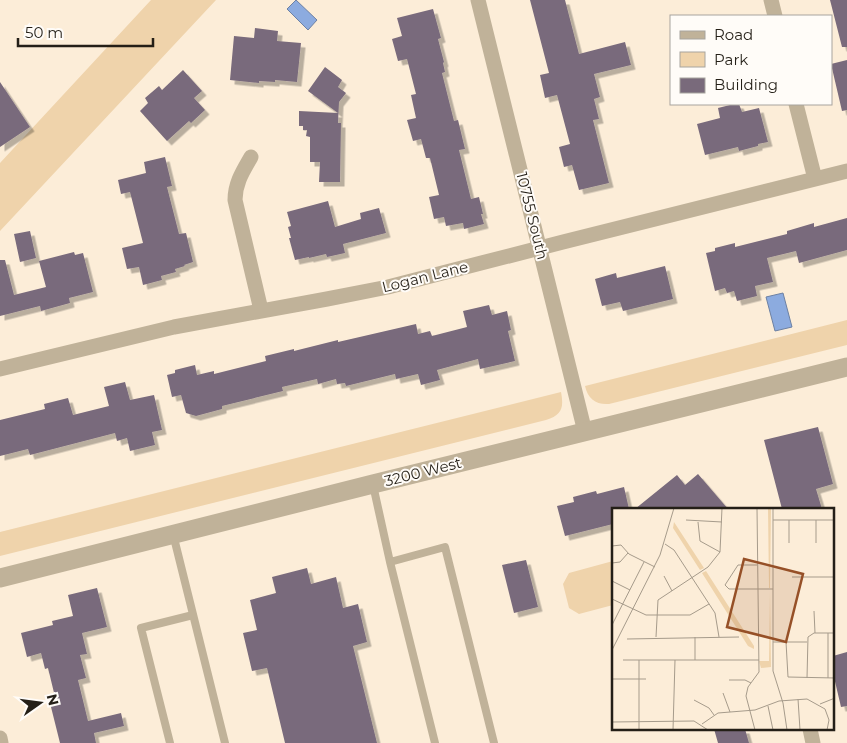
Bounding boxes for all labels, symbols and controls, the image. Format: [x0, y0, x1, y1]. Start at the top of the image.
scale bar [18, 15, 152, 47]
legend [670, 15, 832, 105]
text: 50 m [25, 23, 63, 42]
text: Road [714, 25, 753, 44]
text: Park [714, 50, 748, 69]
text: Building [714, 75, 778, 94]
street label: 10755 South [512, 170, 553, 262]
street label: Logan Lane [380, 257, 470, 296]
street label: 3200 West [382, 453, 463, 490]
inset map [612, 508, 834, 730]
north arrow [15, 678, 65, 728]
text: N [43, 692, 63, 708]

